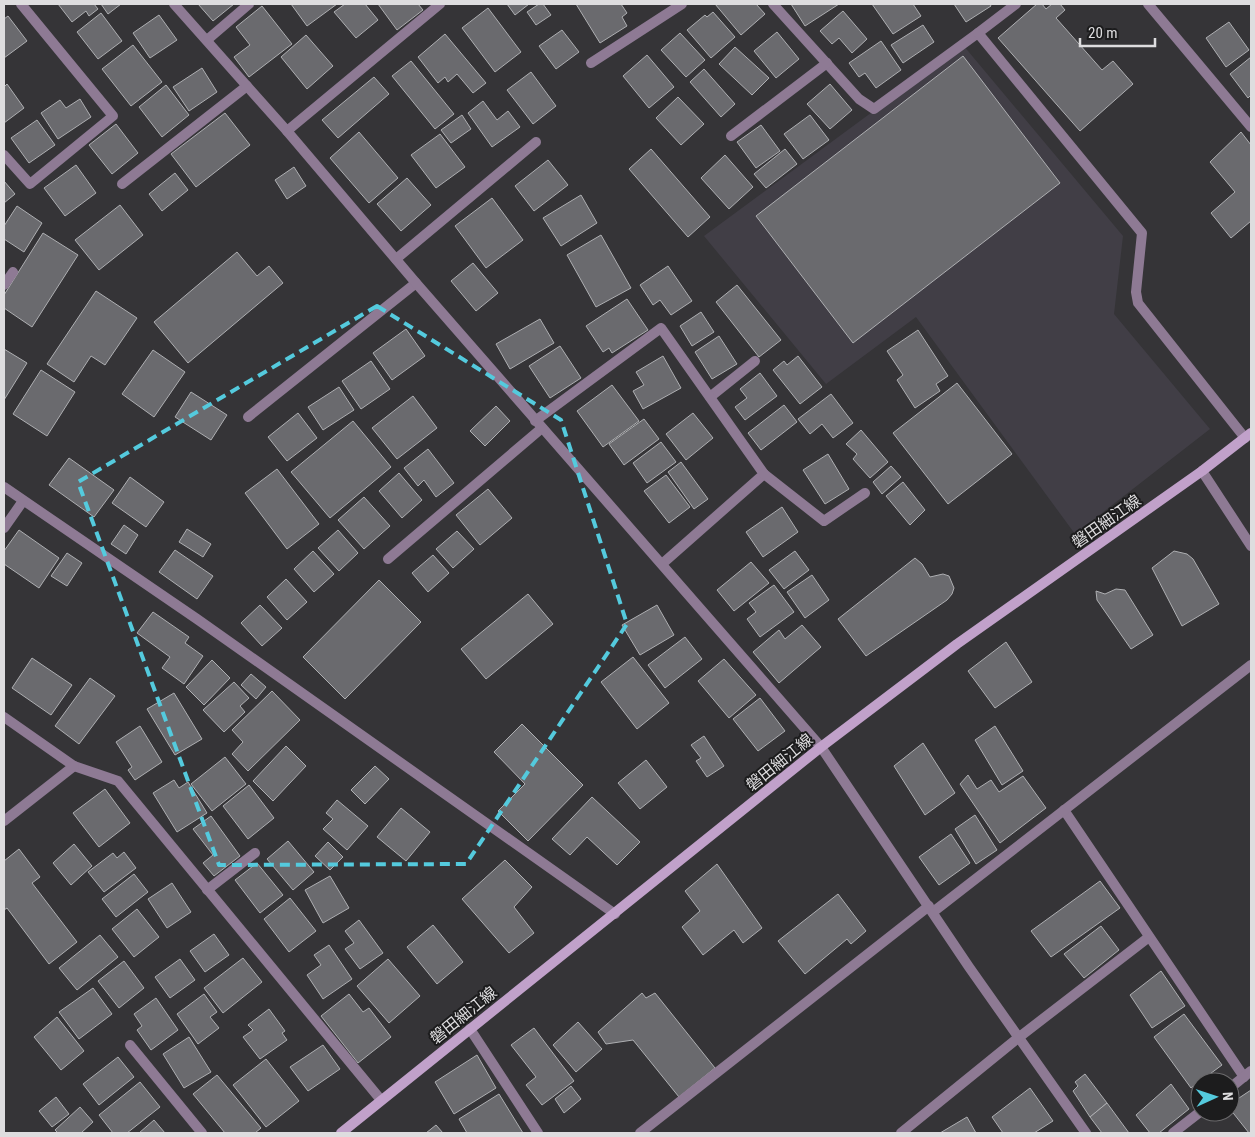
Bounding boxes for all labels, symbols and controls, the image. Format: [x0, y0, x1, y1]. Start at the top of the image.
scale bar [1080, 15, 1155, 47]
text: 20 m [1088, 24, 1118, 42]
street label: 磐田細江線 [1068, 491, 1145, 552]
street label: 磐田細江線 [742, 730, 816, 795]
street label: 磐田細江線 [426, 983, 500, 1048]
north arrow [1190, 1072, 1240, 1122]
text: N [1220, 1092, 1236, 1101]

